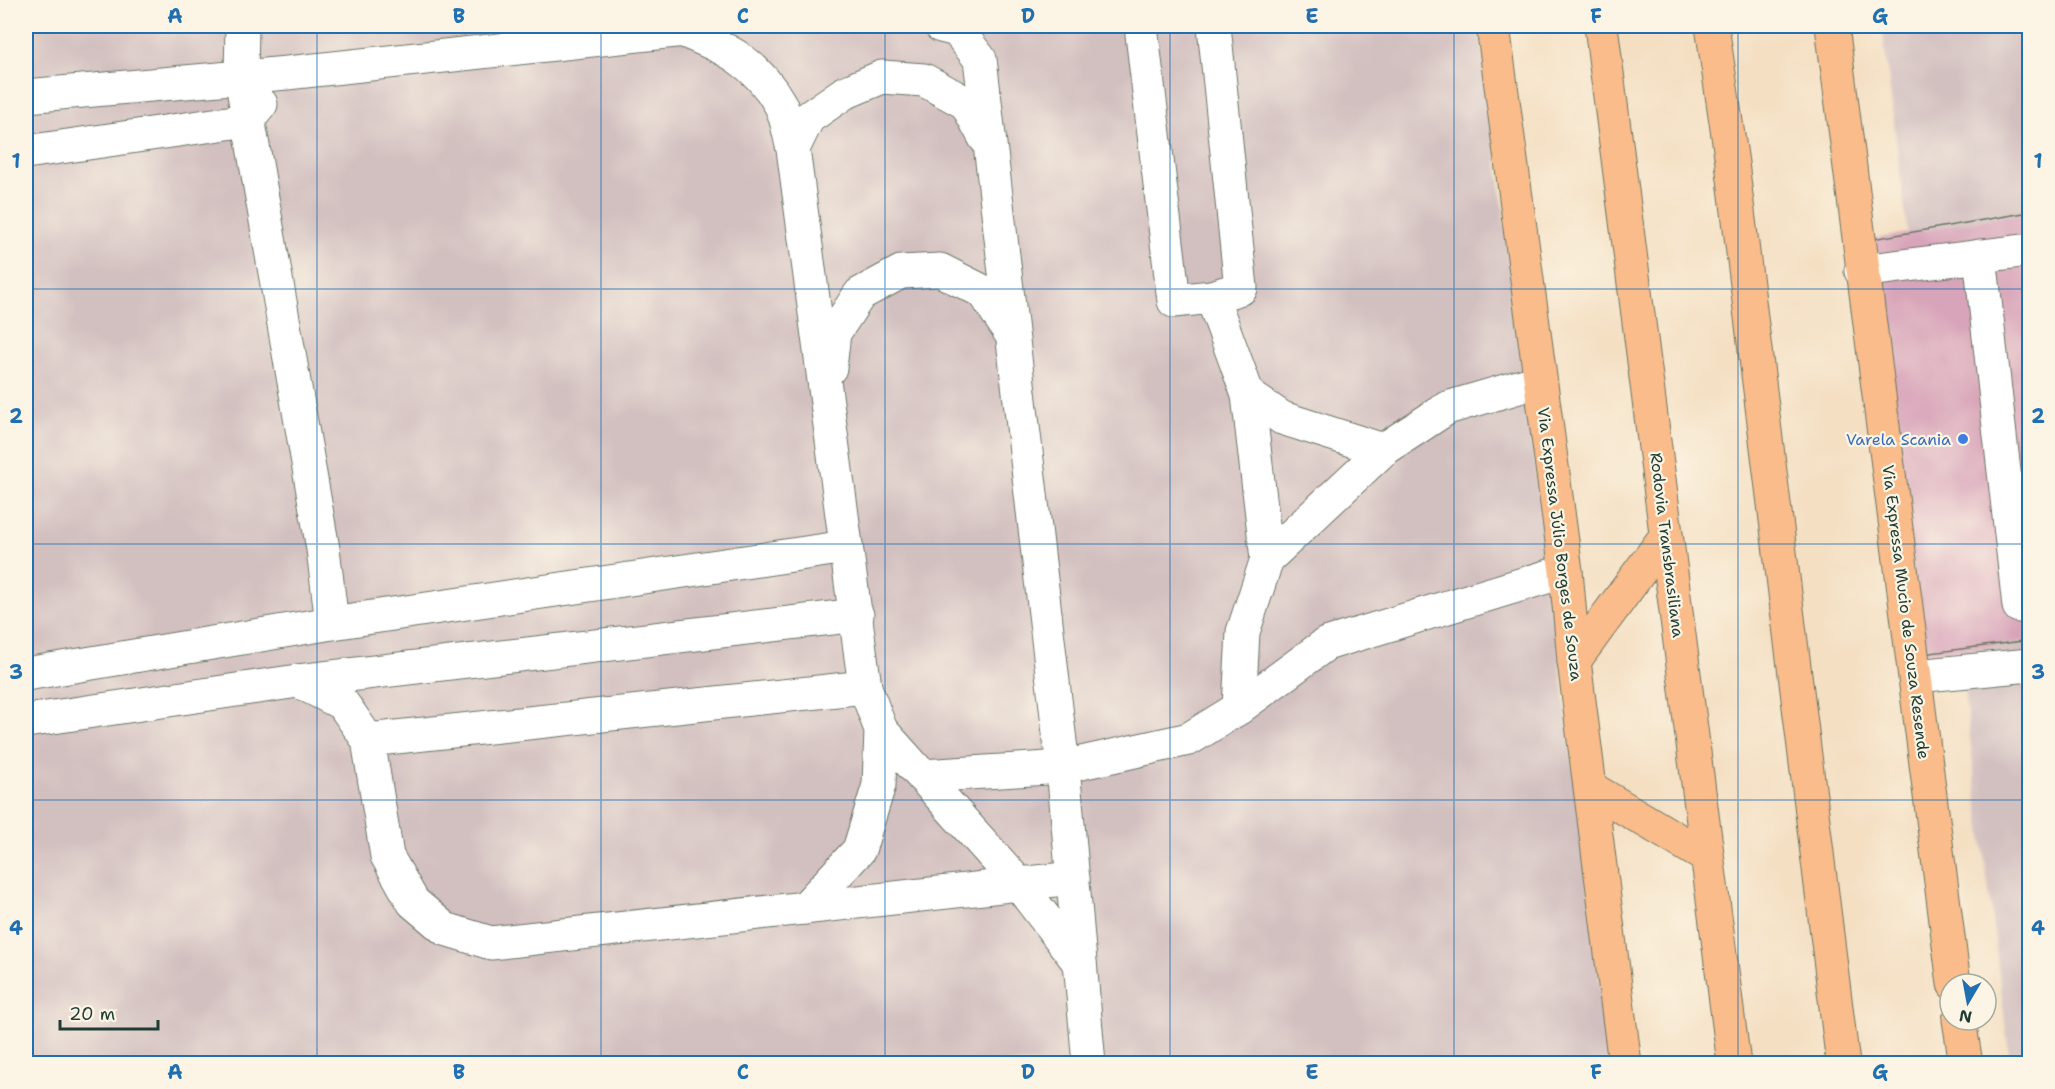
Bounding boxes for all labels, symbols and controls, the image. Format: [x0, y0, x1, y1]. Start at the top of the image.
text: A [167, 3, 183, 29]
text: B [453, 3, 465, 29]
text: C [737, 3, 749, 29]
text: D [1021, 3, 1035, 29]
text: E [1305, 3, 1319, 29]
text: F [1590, 3, 1602, 29]
text: G [1872, 3, 1888, 29]
text: 1 [11, 148, 21, 174]
text: 1 [2033, 148, 2043, 174]
text: 2 [9, 403, 23, 429]
text: 2 [2031, 403, 2045, 429]
street label: Via Expressa Júlio Borges de Souza [1533, 406, 1587, 682]
place label: Varela Scania [1846, 429, 1951, 450]
marker: Varela Scania [1956, 432, 1970, 446]
street label: Rodovia Transbrasiliana [1645, 451, 1689, 639]
street label: Via Expressa Mucio de Souza Resende [1878, 464, 1934, 760]
text: 3 [9, 659, 23, 685]
text: 3 [2031, 659, 2045, 685]
text: 4 [9, 915, 23, 941]
text: 4 [2031, 915, 2045, 941]
north arrow [1938, 972, 1998, 1032]
scale bar [60, 993, 158, 1031]
text: 20 m [69, 1002, 115, 1026]
text: N [1957, 1005, 1974, 1028]
text: A [167, 1059, 183, 1085]
text: B [453, 1059, 465, 1085]
text: C [737, 1059, 749, 1085]
text: D [1021, 1059, 1035, 1085]
text: E [1305, 1059, 1319, 1085]
text: F [1590, 1059, 1602, 1085]
text: G [1872, 1059, 1888, 1085]

